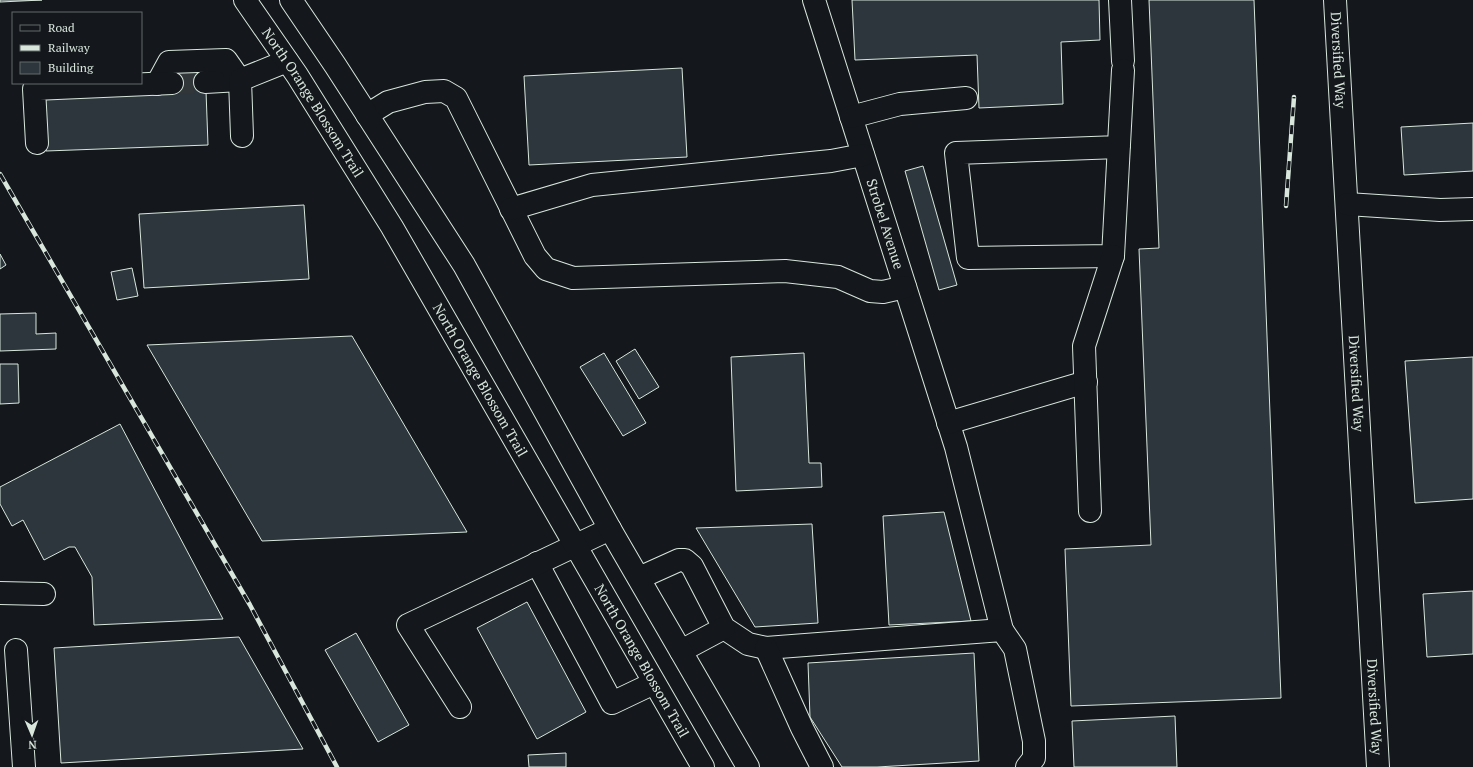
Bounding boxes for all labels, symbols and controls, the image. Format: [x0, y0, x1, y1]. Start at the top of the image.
street label: Diversified Way [1327, 11, 1351, 110]
legend [12, 12, 142, 84]
text: Road [48, 20, 75, 35]
street label: North Orange Blossom Trail [258, 24, 369, 181]
text: Railway [48, 40, 91, 55]
text: Building [48, 60, 94, 75]
street label: Strobel Avenue [862, 176, 909, 271]
street label: North Orange Blossom Trail [429, 299, 532, 460]
street label: Diversified Way [1345, 335, 1369, 433]
street label: North Orange Blossom Trail [590, 580, 694, 741]
street label: Diversified Way [1363, 658, 1387, 757]
north arrow [12, 715, 52, 755]
text: N [27, 738, 37, 752]

